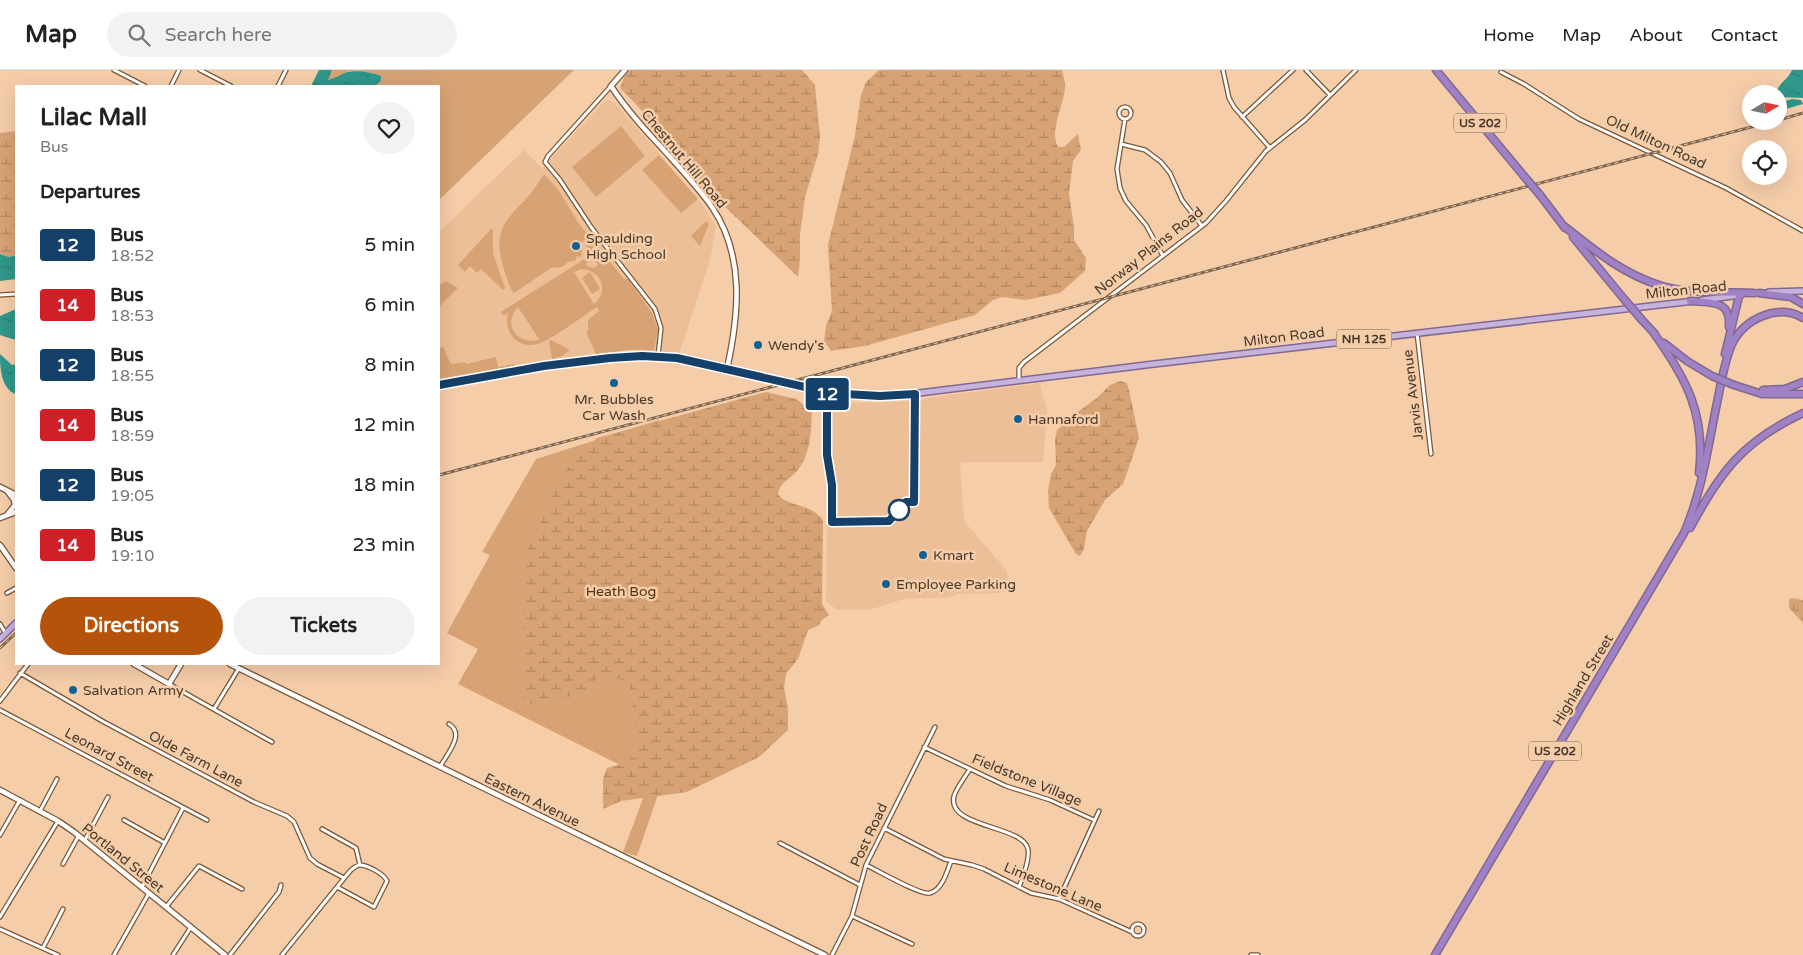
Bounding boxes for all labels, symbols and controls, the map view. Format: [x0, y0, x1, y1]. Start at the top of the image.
search box [107, 12, 457, 57]
text: Map [25, 20, 77, 49]
icon: search [125, 21, 153, 49]
text: Search here [165, 24, 272, 46]
text: Home [1483, 24, 1534, 46]
text: Map [1562, 24, 1601, 46]
text: About [1629, 24, 1683, 46]
text: Contact [1711, 24, 1778, 46]
north arrow [1742, 85, 1788, 130]
map controls [1742, 85, 1787, 185]
button: heart [363, 102, 415, 154]
text: Lilac Mall [40, 103, 147, 132]
street label: Chestnut Hill Road [638, 106, 730, 212]
street label: Old Milton Road [1603, 111, 1709, 173]
road number: US 202 [1454, 114, 1506, 132]
text: Bus [40, 137, 68, 157]
button: locate [1742, 140, 1787, 185]
text: Departures [40, 181, 140, 203]
street label: Norway Plains Road [1091, 203, 1207, 299]
text: Bus [110, 224, 144, 246]
place label: Spaulding High School [586, 230, 666, 263]
text: 12 [56, 234, 79, 256]
text: 5 min [364, 234, 415, 256]
marker: Spaulding High School [570, 240, 582, 252]
text: 18:52 [110, 246, 154, 266]
street label: Milton Road [1645, 277, 1727, 303]
text: Bus [110, 284, 144, 306]
text: 14 [56, 294, 79, 316]
text: 6 min [364, 294, 415, 316]
text: 18:53 [110, 306, 154, 326]
street label: Milton Road [1243, 324, 1325, 350]
road number: NH 125 [1336, 330, 1392, 348]
place label: Wendy's [768, 337, 824, 354]
marker: Wendy's [752, 339, 764, 351]
text: Bus [110, 344, 144, 366]
street label: Jarvis Avenue [1399, 349, 1427, 441]
text: 12 [56, 354, 79, 376]
text: 8 min [364, 354, 415, 376]
text: 18:55 [110, 366, 154, 386]
marker: Mr. Bubbles Car Wash [608, 377, 620, 389]
line badge: 12 [804, 378, 850, 410]
text: 12 [816, 383, 838, 405]
place label: Mr. Bubbles Car Wash [574, 391, 654, 424]
text: Bus [110, 404, 144, 426]
place label: Hannaford [1028, 411, 1099, 428]
marker: Hannaford [1012, 413, 1024, 425]
text: 14 [56, 414, 79, 436]
text: 12 min [352, 414, 415, 436]
text: 18:59 [110, 426, 154, 446]
text: Bus [110, 464, 144, 486]
text: 12 [56, 474, 79, 496]
text: 18 min [352, 474, 415, 496]
text: 19:05 [110, 486, 154, 506]
unlabelled marker [888, 499, 910, 521]
text: Bus [110, 524, 144, 546]
text: 14 [56, 534, 79, 556]
text: 23 min [352, 534, 415, 556]
text: 19:10 [110, 546, 154, 566]
place label: Kmart [933, 547, 974, 564]
marker: Kmart [917, 549, 929, 561]
place label: Employee Parking [896, 576, 1016, 593]
marker: Employee Parking [880, 578, 892, 590]
park label: Heath Bog [586, 583, 656, 600]
button: Directions [40, 597, 223, 655]
button: Tickets [233, 597, 415, 655]
street label: Highland Street [1549, 631, 1617, 729]
place label: Salvation Army [83, 682, 184, 699]
marker: Salvation Army [67, 684, 79, 696]
street label: Leonard Street [62, 724, 157, 786]
street label: Olde Farm Lane [146, 727, 246, 791]
road number: US 202 [1529, 741, 1581, 760]
street label: Fieldstone Village [969, 750, 1085, 810]
street label: Eastern Avenue [481, 770, 583, 831]
street label: Post Road [847, 800, 891, 870]
street label: Portland Street [78, 820, 168, 897]
street label: Limestone Lane [1001, 859, 1105, 915]

